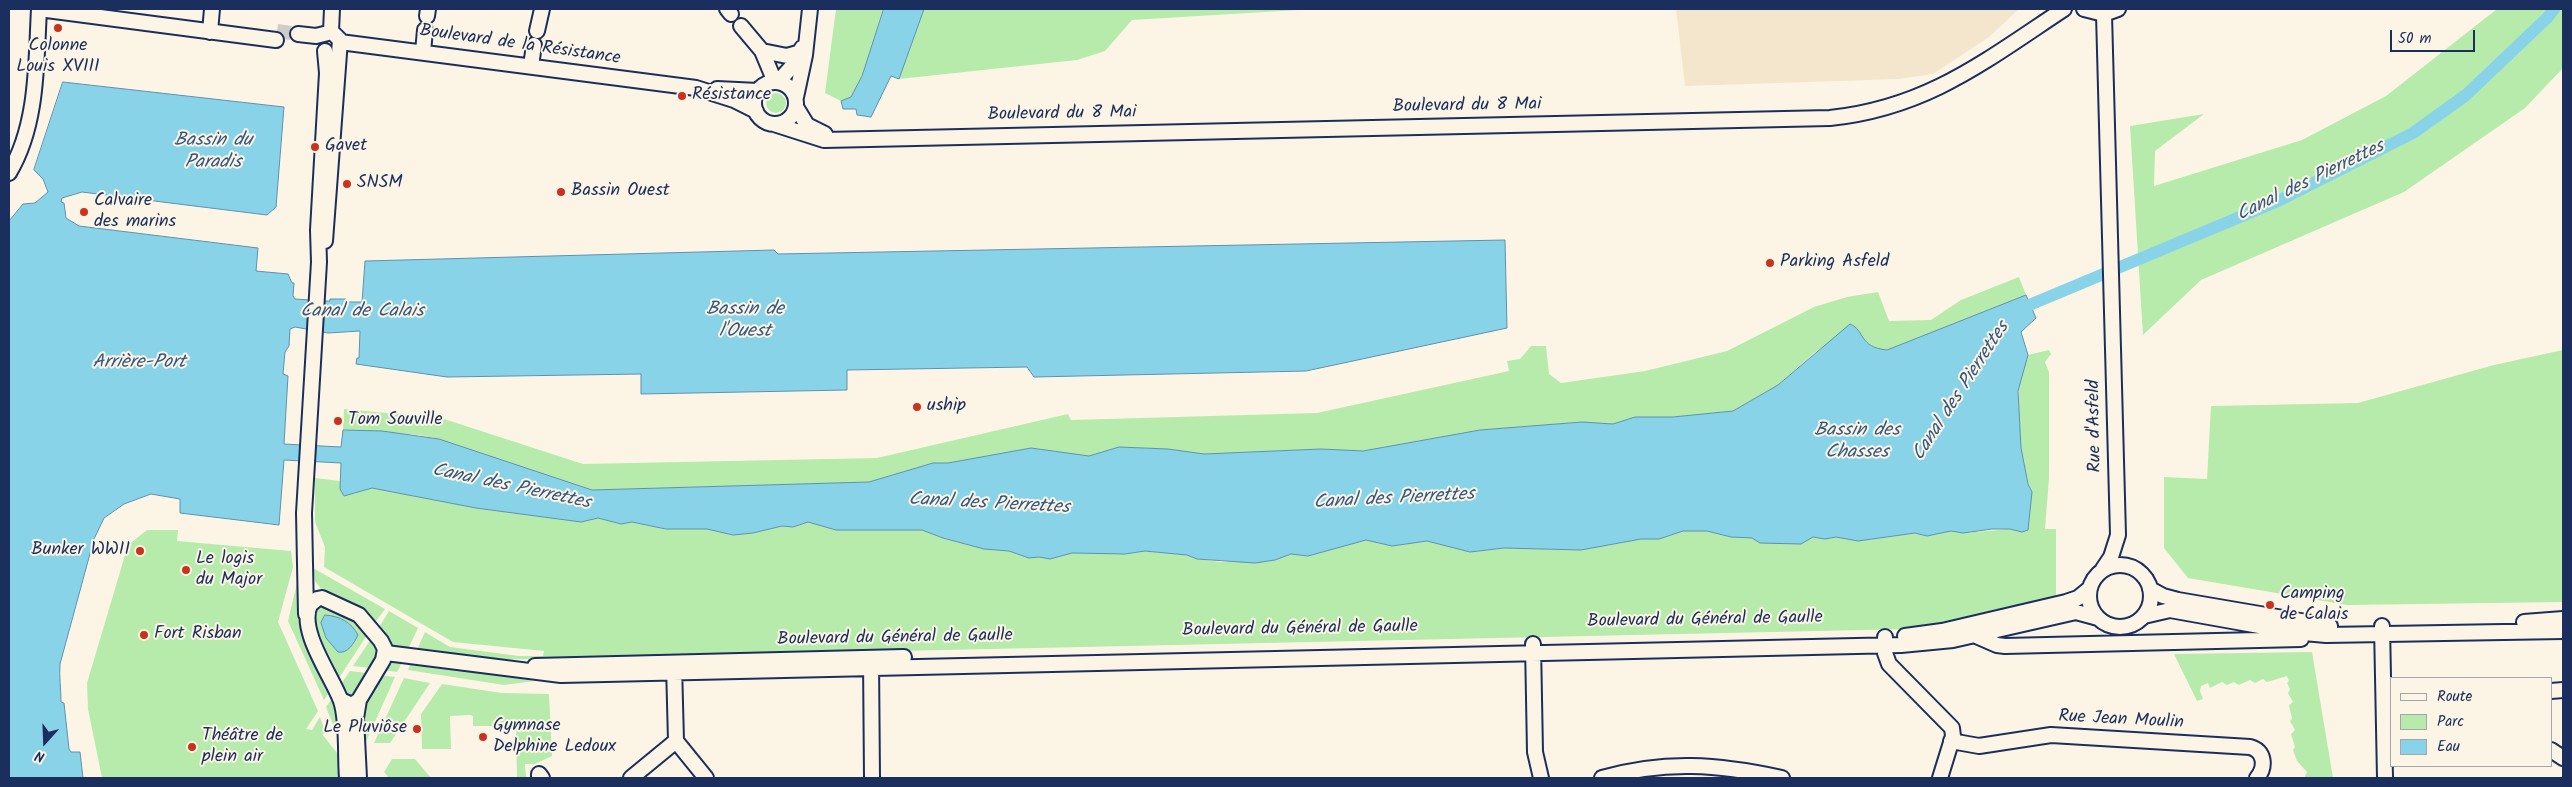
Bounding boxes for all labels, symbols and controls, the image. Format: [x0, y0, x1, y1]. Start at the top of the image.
scale bar [2392, 20, 2477, 52]
street label: Boulevard de la Résistance [418, 21, 622, 71]
marker: Colonne Louis XVIII [52, 22, 64, 34]
text: 50 m [2398, 27, 2432, 51]
place label: Colonne Louis XVIII [16, 36, 100, 78]
place label: Résistance [692, 85, 771, 107]
marker: Résistance [676, 90, 688, 102]
street label: Boulevard du 8 Mai [1392, 95, 1542, 119]
street label: Boulevard du 8 Mai [987, 103, 1137, 127]
water label: Bassin du Paradis [174, 131, 252, 175]
place label: Gavet [325, 136, 367, 158]
water label: Canal des Pierrettes [2234, 136, 2388, 228]
marker: Gavet [309, 141, 321, 153]
place label: SNSM [357, 173, 403, 195]
marker: SNSM [341, 178, 353, 190]
place label: Bassin Ouest [571, 181, 670, 203]
marker: Bassin Ouest [555, 186, 567, 198]
place label: Calvaire des marins [94, 191, 176, 233]
marker: Calvaire des marins [78, 206, 90, 218]
place label: Parking Asfeld [1780, 252, 1889, 274]
marker: Parking Asfeld [1764, 257, 1776, 269]
water label: Bassin de l'Ouest [706, 300, 784, 344]
water label: Canal de Calais [300, 302, 424, 324]
water label: Canal des Pierrettes [1909, 318, 2015, 466]
water label: Arrière-Port [92, 353, 186, 375]
street label: Rue d'Asfeld [2084, 379, 2108, 473]
place label: uship [927, 396, 966, 418]
marker: uship [911, 401, 923, 413]
place label: Tom Souville [348, 410, 442, 432]
marker: Tom Souville [332, 415, 344, 427]
water label: Bassin des Chasses [1814, 421, 1900, 465]
water label: Canal des Pierrettes [430, 460, 592, 516]
water label: Canal des Pierrettes [1313, 484, 1475, 516]
water label: Canal des Pierrettes [908, 489, 1070, 521]
place label: Bunker WWII [31, 540, 130, 562]
marker: Bunker WWII [134, 545, 146, 557]
place label: Le logis du Major [196, 549, 262, 592]
marker: Le logis du Major [180, 564, 192, 576]
place label: Camping de Calais [2280, 584, 2348, 626]
marker: Camping de Calais [2264, 599, 2276, 611]
street label: Boulevard du Général de Gaulle [1587, 608, 1823, 634]
street label: Boulevard du Général de Gaulle [1182, 617, 1418, 643]
place label: Fort Risban [154, 624, 242, 646]
street label: Boulevard du Général de Gaulle [777, 626, 1013, 652]
marker: Fort Risban [138, 629, 150, 641]
legend [2390, 677, 2552, 767]
text: Route [2437, 685, 2472, 709]
street label: Rue Jean Moulin [2058, 707, 2184, 735]
text: Parc [2437, 710, 2464, 734]
place label: Gymnase Delphine Ledoux [493, 716, 616, 759]
north arrow [20, 717, 70, 767]
place label: Le Pluviôse [323, 718, 407, 740]
marker: Le Pluviôse [411, 723, 423, 735]
place label: Théâtre de plein air [202, 726, 283, 769]
marker: Gymnase Delphine Ledoux [477, 731, 489, 743]
text: Eau [2437, 735, 2460, 759]
marker: Théâtre de plein air [186, 741, 198, 753]
text: N [32, 744, 48, 768]

